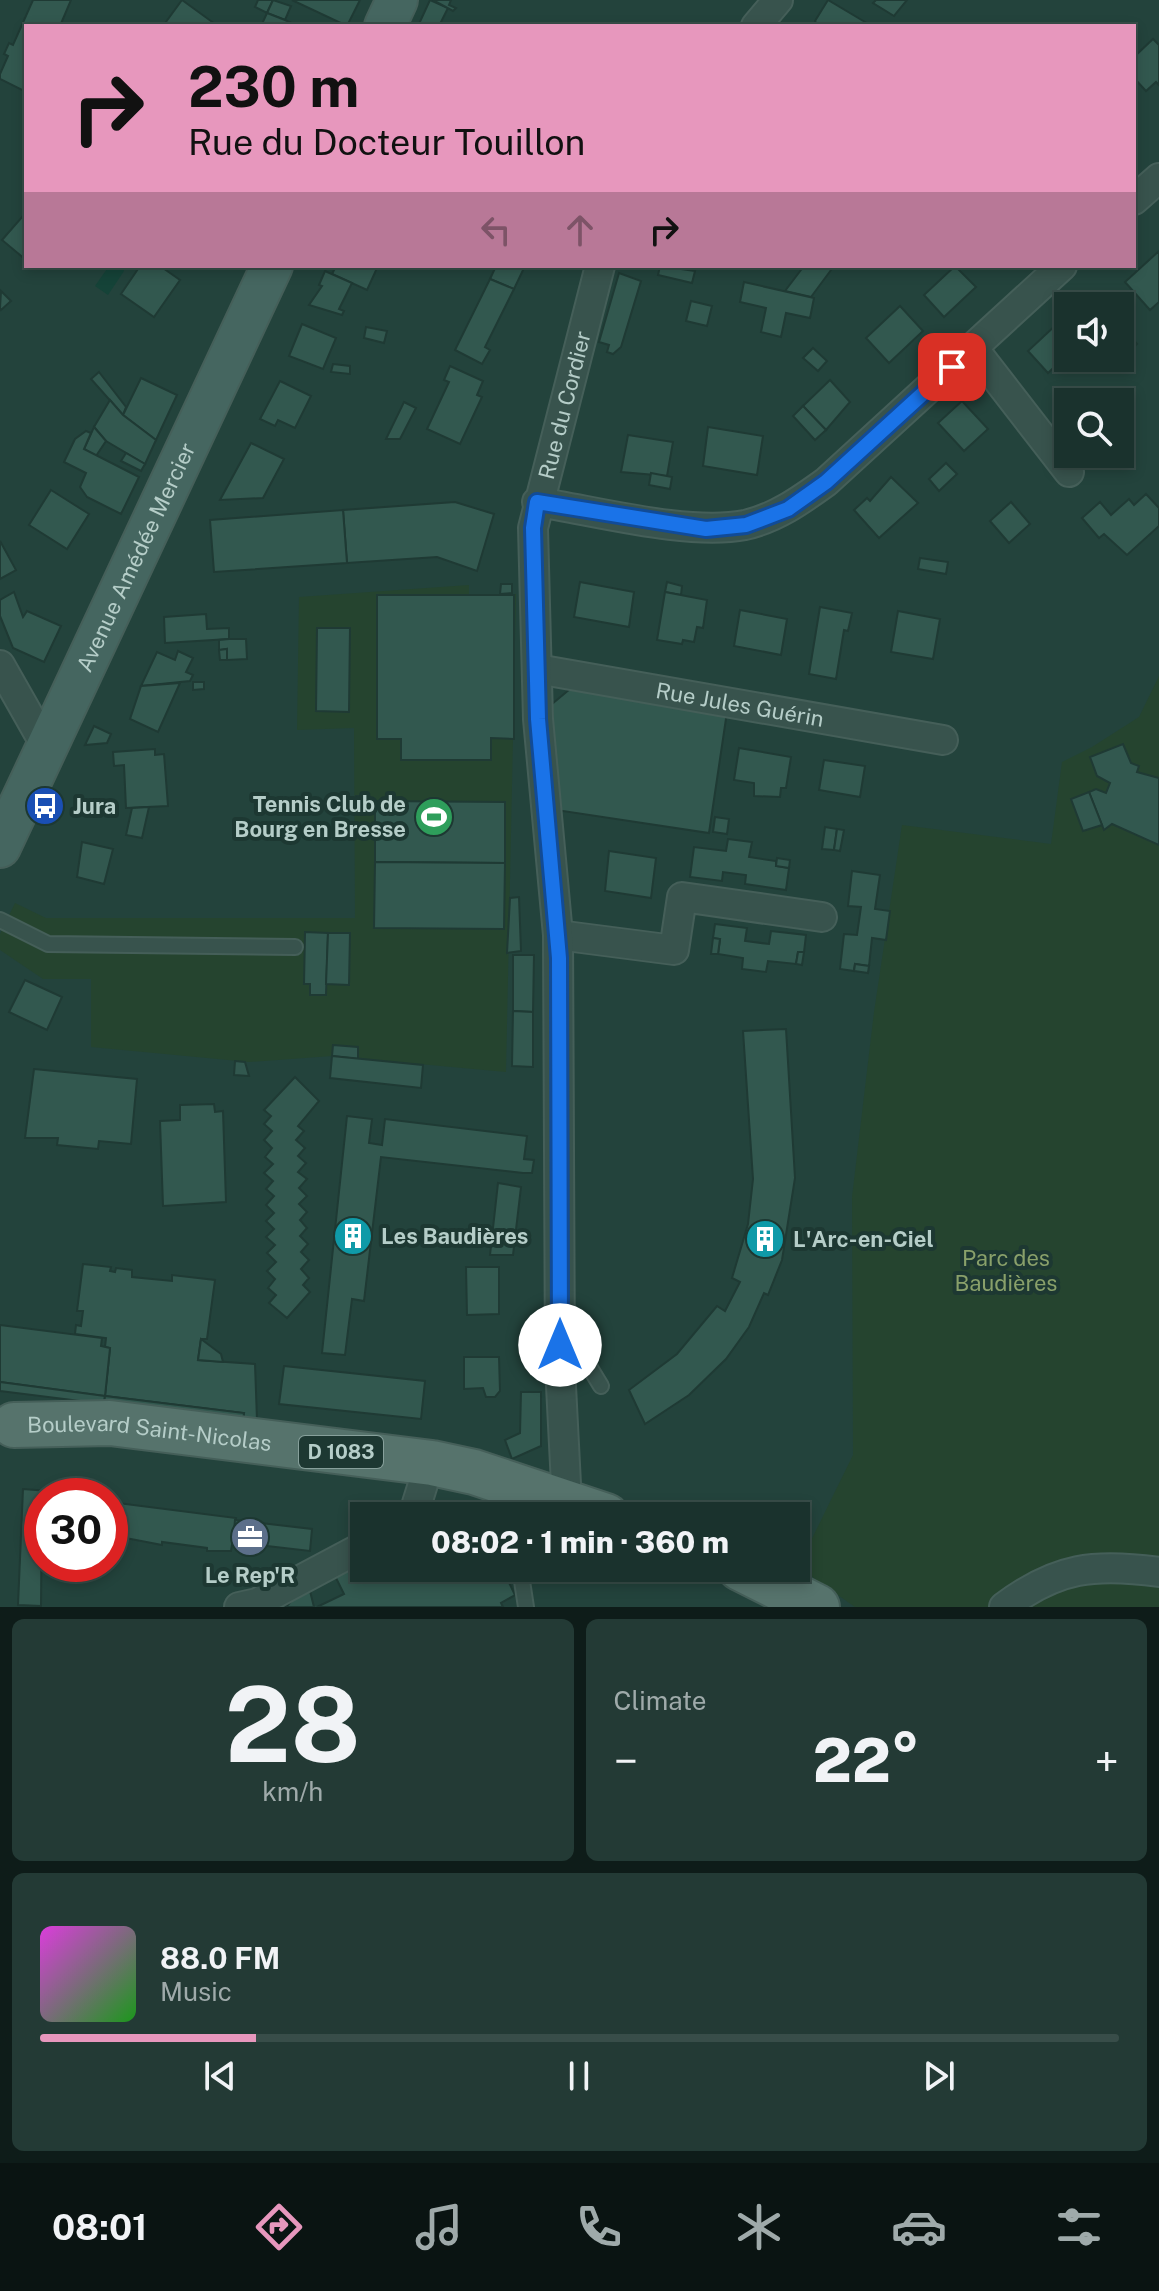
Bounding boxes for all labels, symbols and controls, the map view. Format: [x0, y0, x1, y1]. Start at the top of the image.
text: 230 m [188, 54, 360, 120]
icon: right [56, 56, 160, 160]
text: Rue du Docteur Touillon [188, 121, 585, 163]
icon: left [474, 208, 518, 252]
icon: ahead [558, 208, 602, 252]
icon: right [642, 208, 686, 252]
map controls [1054, 292, 1134, 468]
button: sound [1054, 292, 1134, 372]
street label: Rue du Cordier [533, 328, 596, 482]
pin [918, 333, 986, 401]
icon: arrive [930, 345, 974, 389]
button: search [1054, 388, 1134, 468]
street label: Avenue Amédée Mercier [71, 439, 200, 676]
street label: Rue Jules Guérin [654, 677, 826, 732]
bus stop icon: Jura [24, 785, 66, 827]
place label: Tennis Club de Bourg en Bresse [234, 791, 406, 842]
place label: Jura [73, 793, 116, 819]
sports icon: Tennis Club de Bourg en Bresse [413, 796, 455, 838]
building icon: Les Baudières [332, 1215, 374, 1257]
building icon: L'Arc-en-Ciel [744, 1218, 786, 1260]
place label: Les Baudières [381, 1223, 528, 1249]
place label: L'Arc-en-Ciel [793, 1226, 934, 1252]
park label: Parc des Baudières [955, 1245, 1057, 1296]
position arrow [518, 1303, 602, 1387]
street label: Boulevard Saint-Nicolas [27, 1410, 273, 1456]
road number: D 1083 [299, 1436, 383, 1468]
speed limit sign: 30 [24, 1478, 128, 1582]
office icon: Le Rep'R [229, 1516, 271, 1558]
text: 08:02 · 1 min · 360 m [431, 1524, 729, 1560]
place label: Le Rep'R [205, 1562, 295, 1588]
text: 28 [225, 1663, 361, 1785]
text: Climate [614, 1685, 707, 1716]
text: 22° [813, 1725, 920, 1796]
text: − [614, 1735, 638, 1787]
text: + [1095, 1735, 1119, 1787]
text: km/h [262, 1776, 323, 1807]
text: 88.0 FM [160, 1940, 280, 1976]
text: Music [160, 1976, 232, 2007]
icon: previous [198, 2054, 242, 2098]
icon: pause [557, 2054, 601, 2098]
icon: next [917, 2054, 961, 2098]
icon: directions [251, 2199, 307, 2255]
icon: music [411, 2199, 467, 2255]
icon: phone [571, 2199, 627, 2255]
icon: climate [731, 2199, 787, 2255]
icon: car [891, 2199, 947, 2255]
icon: filters [1051, 2199, 1107, 2255]
text: 08:01 [52, 2206, 148, 2248]

